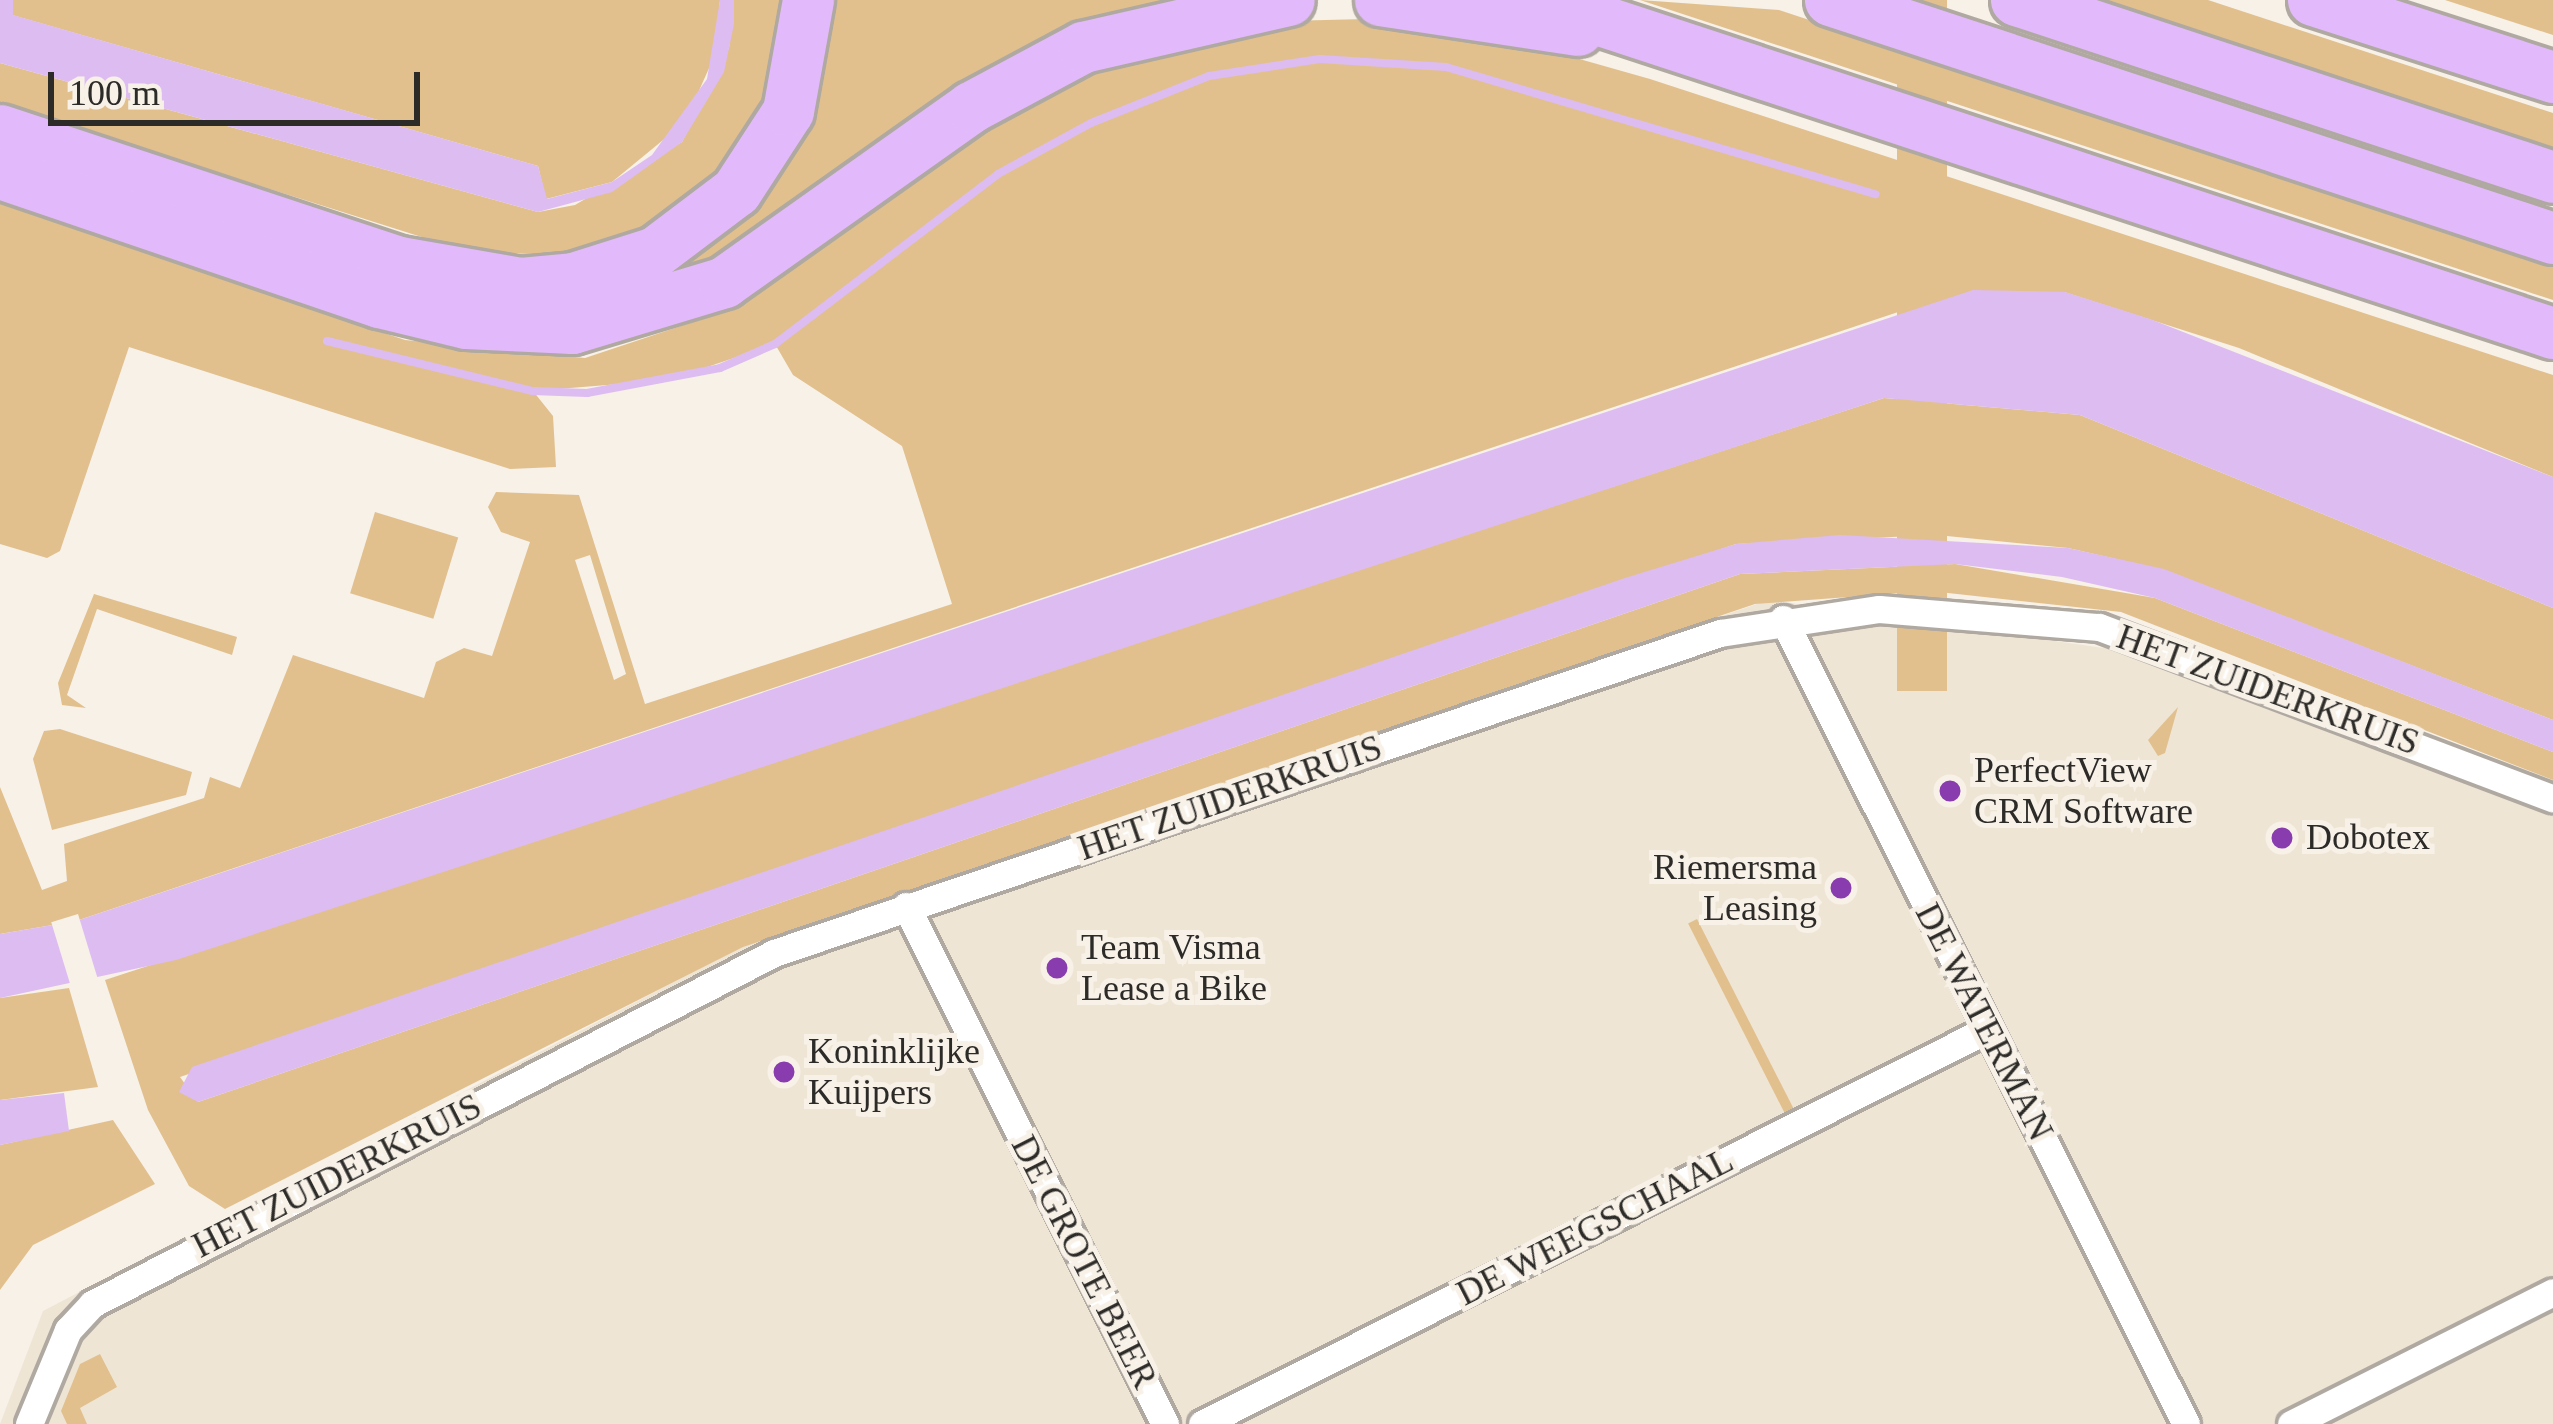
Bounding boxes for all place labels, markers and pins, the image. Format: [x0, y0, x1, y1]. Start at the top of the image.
place label: PerfectView CRM Software [1974, 748, 2193, 833]
marker: PerfectView CRM Software [1937, 778, 1963, 804]
place label: Dobotex [2306, 816, 2430, 860]
marker: Dobotex [2269, 825, 2295, 851]
place label: Riemersma Leasing [1653, 845, 1817, 930]
marker: Riemersma Leasing [1828, 875, 1854, 901]
place label: Team Visma Lease a Bike [1081, 925, 1267, 1010]
marker: Team Visma Lease a Bike [1044, 955, 1070, 981]
place label: Koninklijke Kuijpers [808, 1029, 980, 1114]
marker: Koninklijke Kuijpers [771, 1059, 797, 1085]

